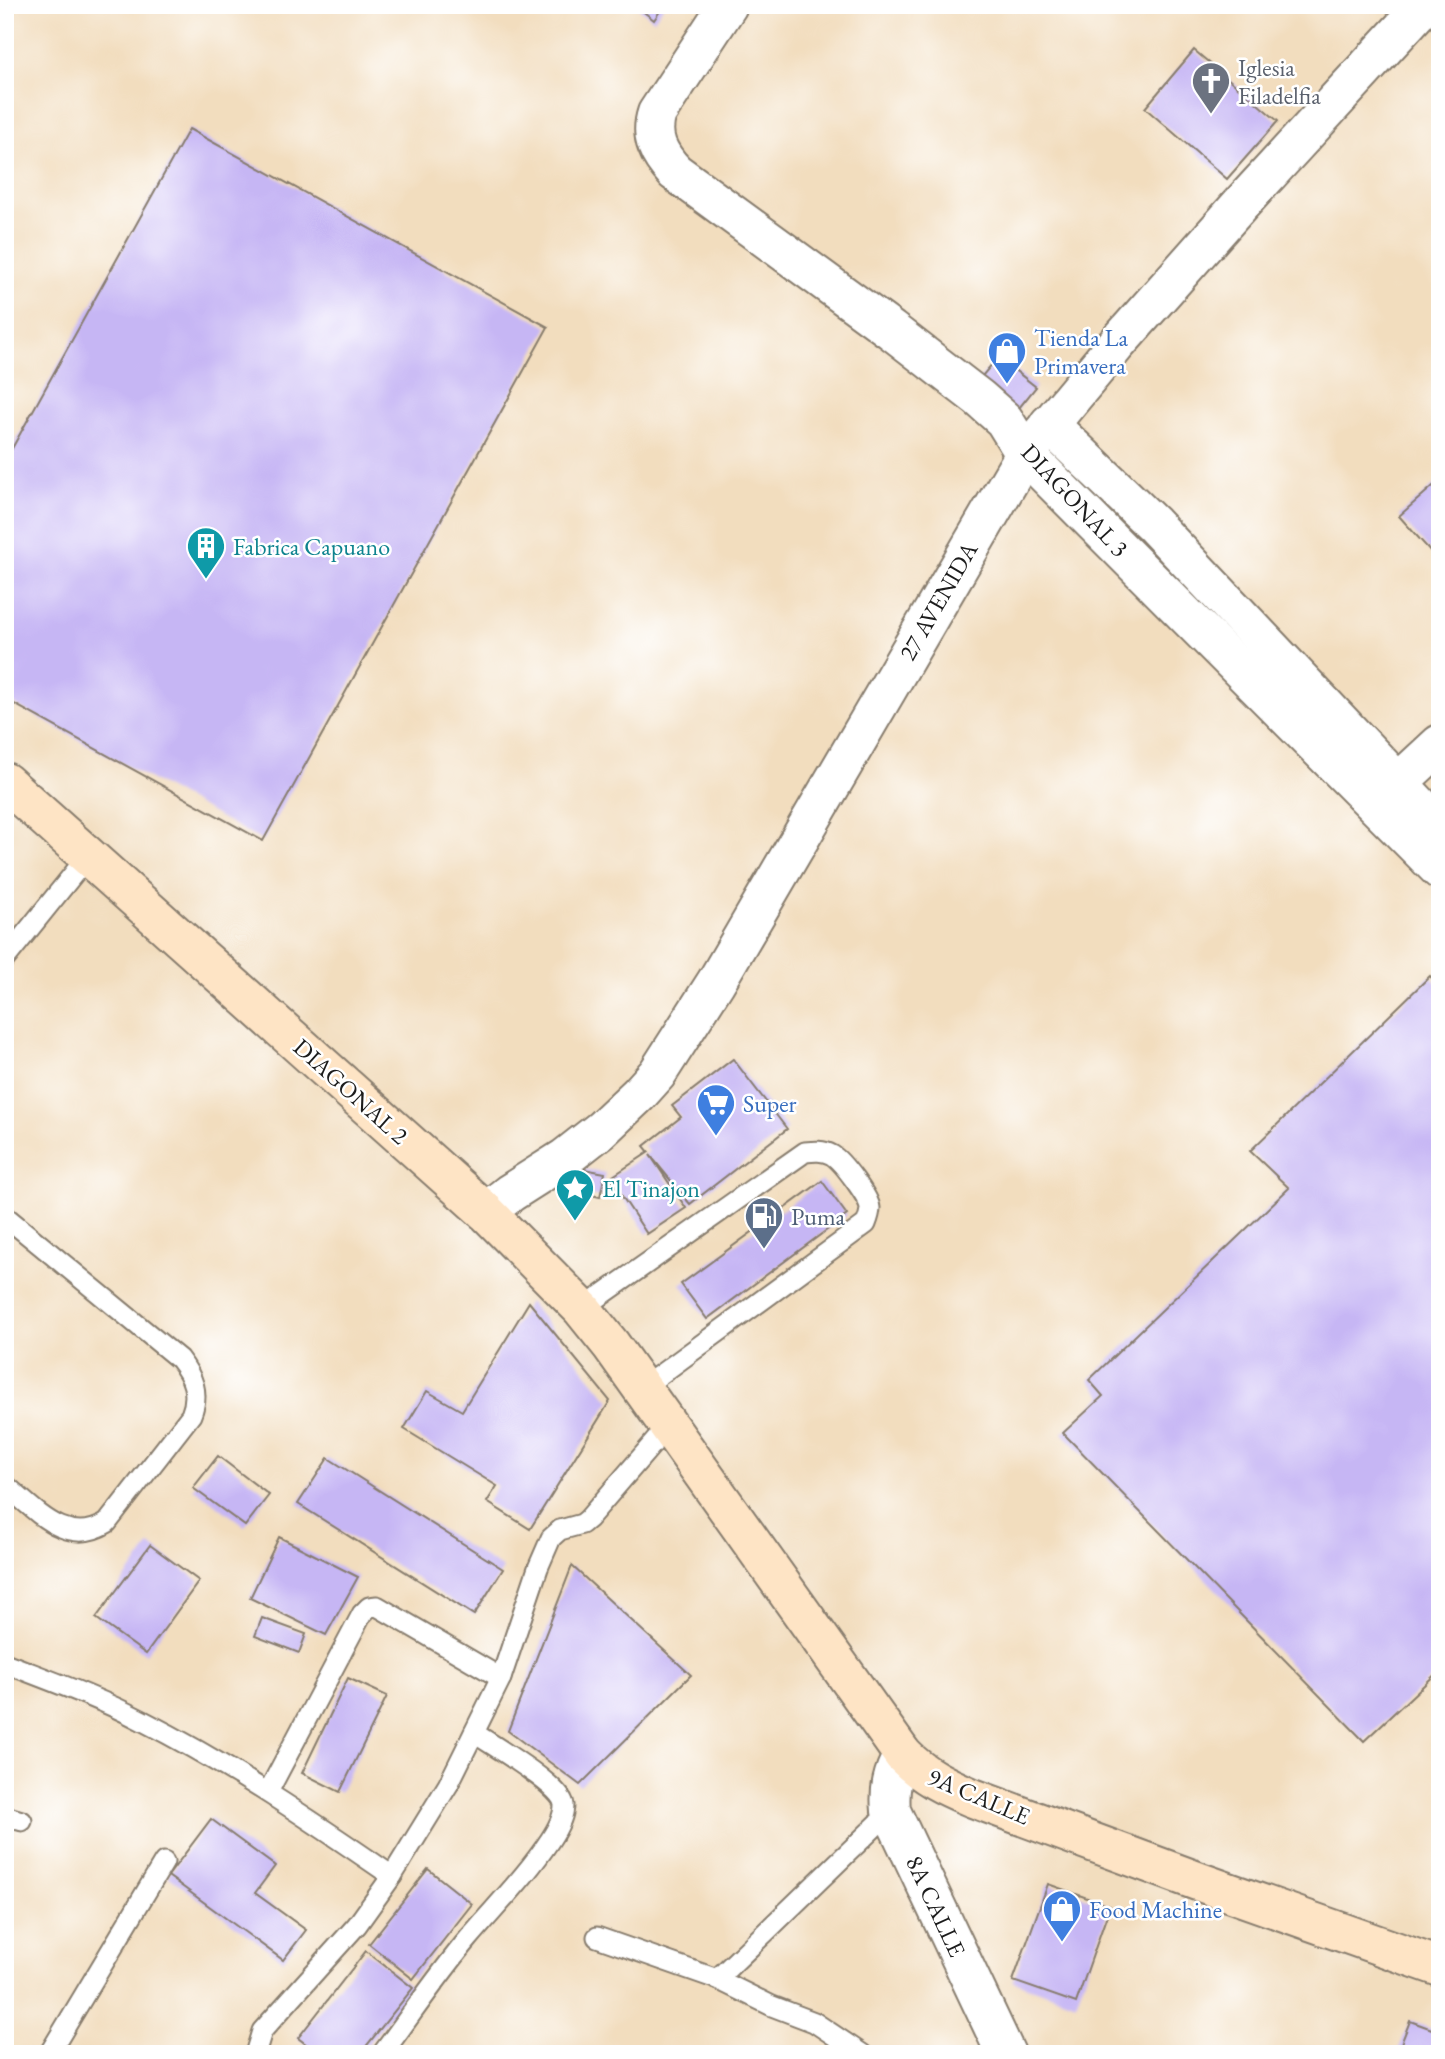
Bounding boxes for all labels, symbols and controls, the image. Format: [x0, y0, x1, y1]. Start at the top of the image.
place label: Iglesia Filadelfia [1238, 52, 1321, 111]
church icon: Iglesia Filadelfia [1190, 60, 1232, 115]
place label: Tienda La Primavera [1034, 322, 1129, 381]
shop icon: Tienda La Primavera [986, 330, 1028, 385]
street label: DIAGONAL 3 [1015, 437, 1135, 563]
building icon: Fabrica Capuano [185, 525, 227, 580]
place label: Fabrica Capuano [233, 531, 390, 562]
street label: 27 AVENIDA [892, 536, 985, 666]
street label: DIAGONAL 2 [287, 1031, 415, 1151]
supermarket icon: Super [695, 1082, 737, 1137]
place label: Super [743, 1088, 797, 1119]
place icon: El Tinajon [554, 1167, 596, 1222]
place label: El Tinajon [602, 1173, 700, 1204]
fuel station icon: Puma [743, 1195, 785, 1250]
place label: Puma [791, 1201, 846, 1232]
street label: 9A CALLE [923, 1761, 1035, 1831]
street label: 8A CALLE [899, 1850, 973, 1962]
shop icon: Food Machine [1041, 1888, 1083, 1943]
place label: Food Machine [1089, 1894, 1222, 1925]

